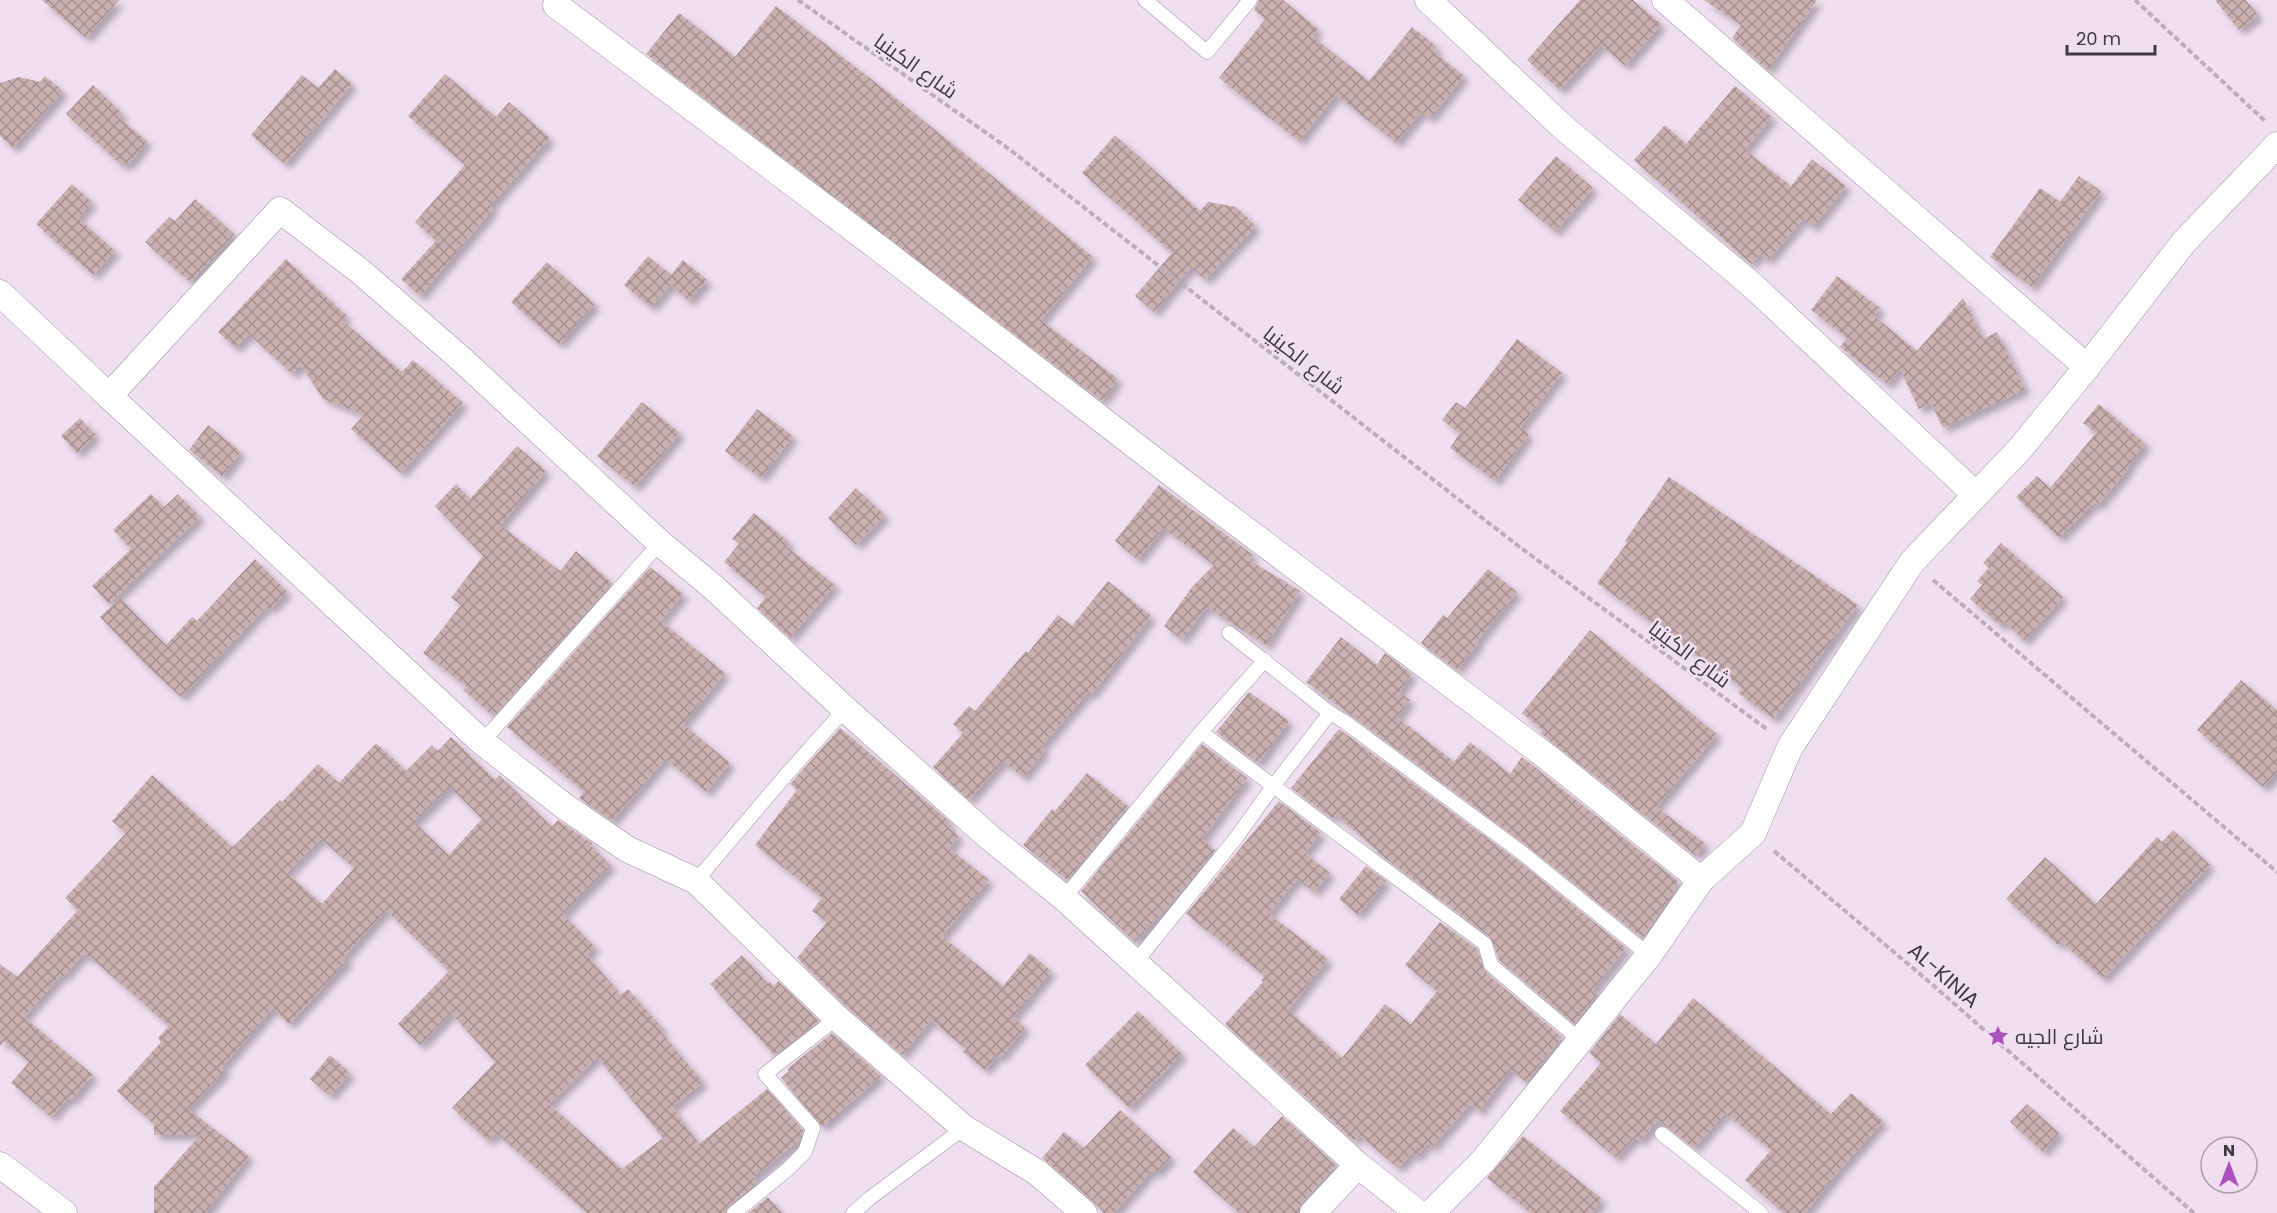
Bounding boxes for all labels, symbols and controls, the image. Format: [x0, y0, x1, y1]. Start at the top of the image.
scale bar [2067, 18, 2156, 56]
text: 20 m [2076, 26, 2121, 51]
street label: شارع الكينيا [868, 27, 964, 105]
street label: شارع الكينيا [1257, 319, 1351, 401]
street label: شارع الكينيا [1643, 613, 1737, 695]
street label: AL-KINIA [1902, 936, 1986, 1014]
place label: شارع الجيه [2015, 1022, 2104, 1051]
place icon: شارع الجيه [1986, 1024, 2010, 1048]
north arrow [2199, 1135, 2259, 1195]
text: N [2223, 1139, 2235, 1162]

